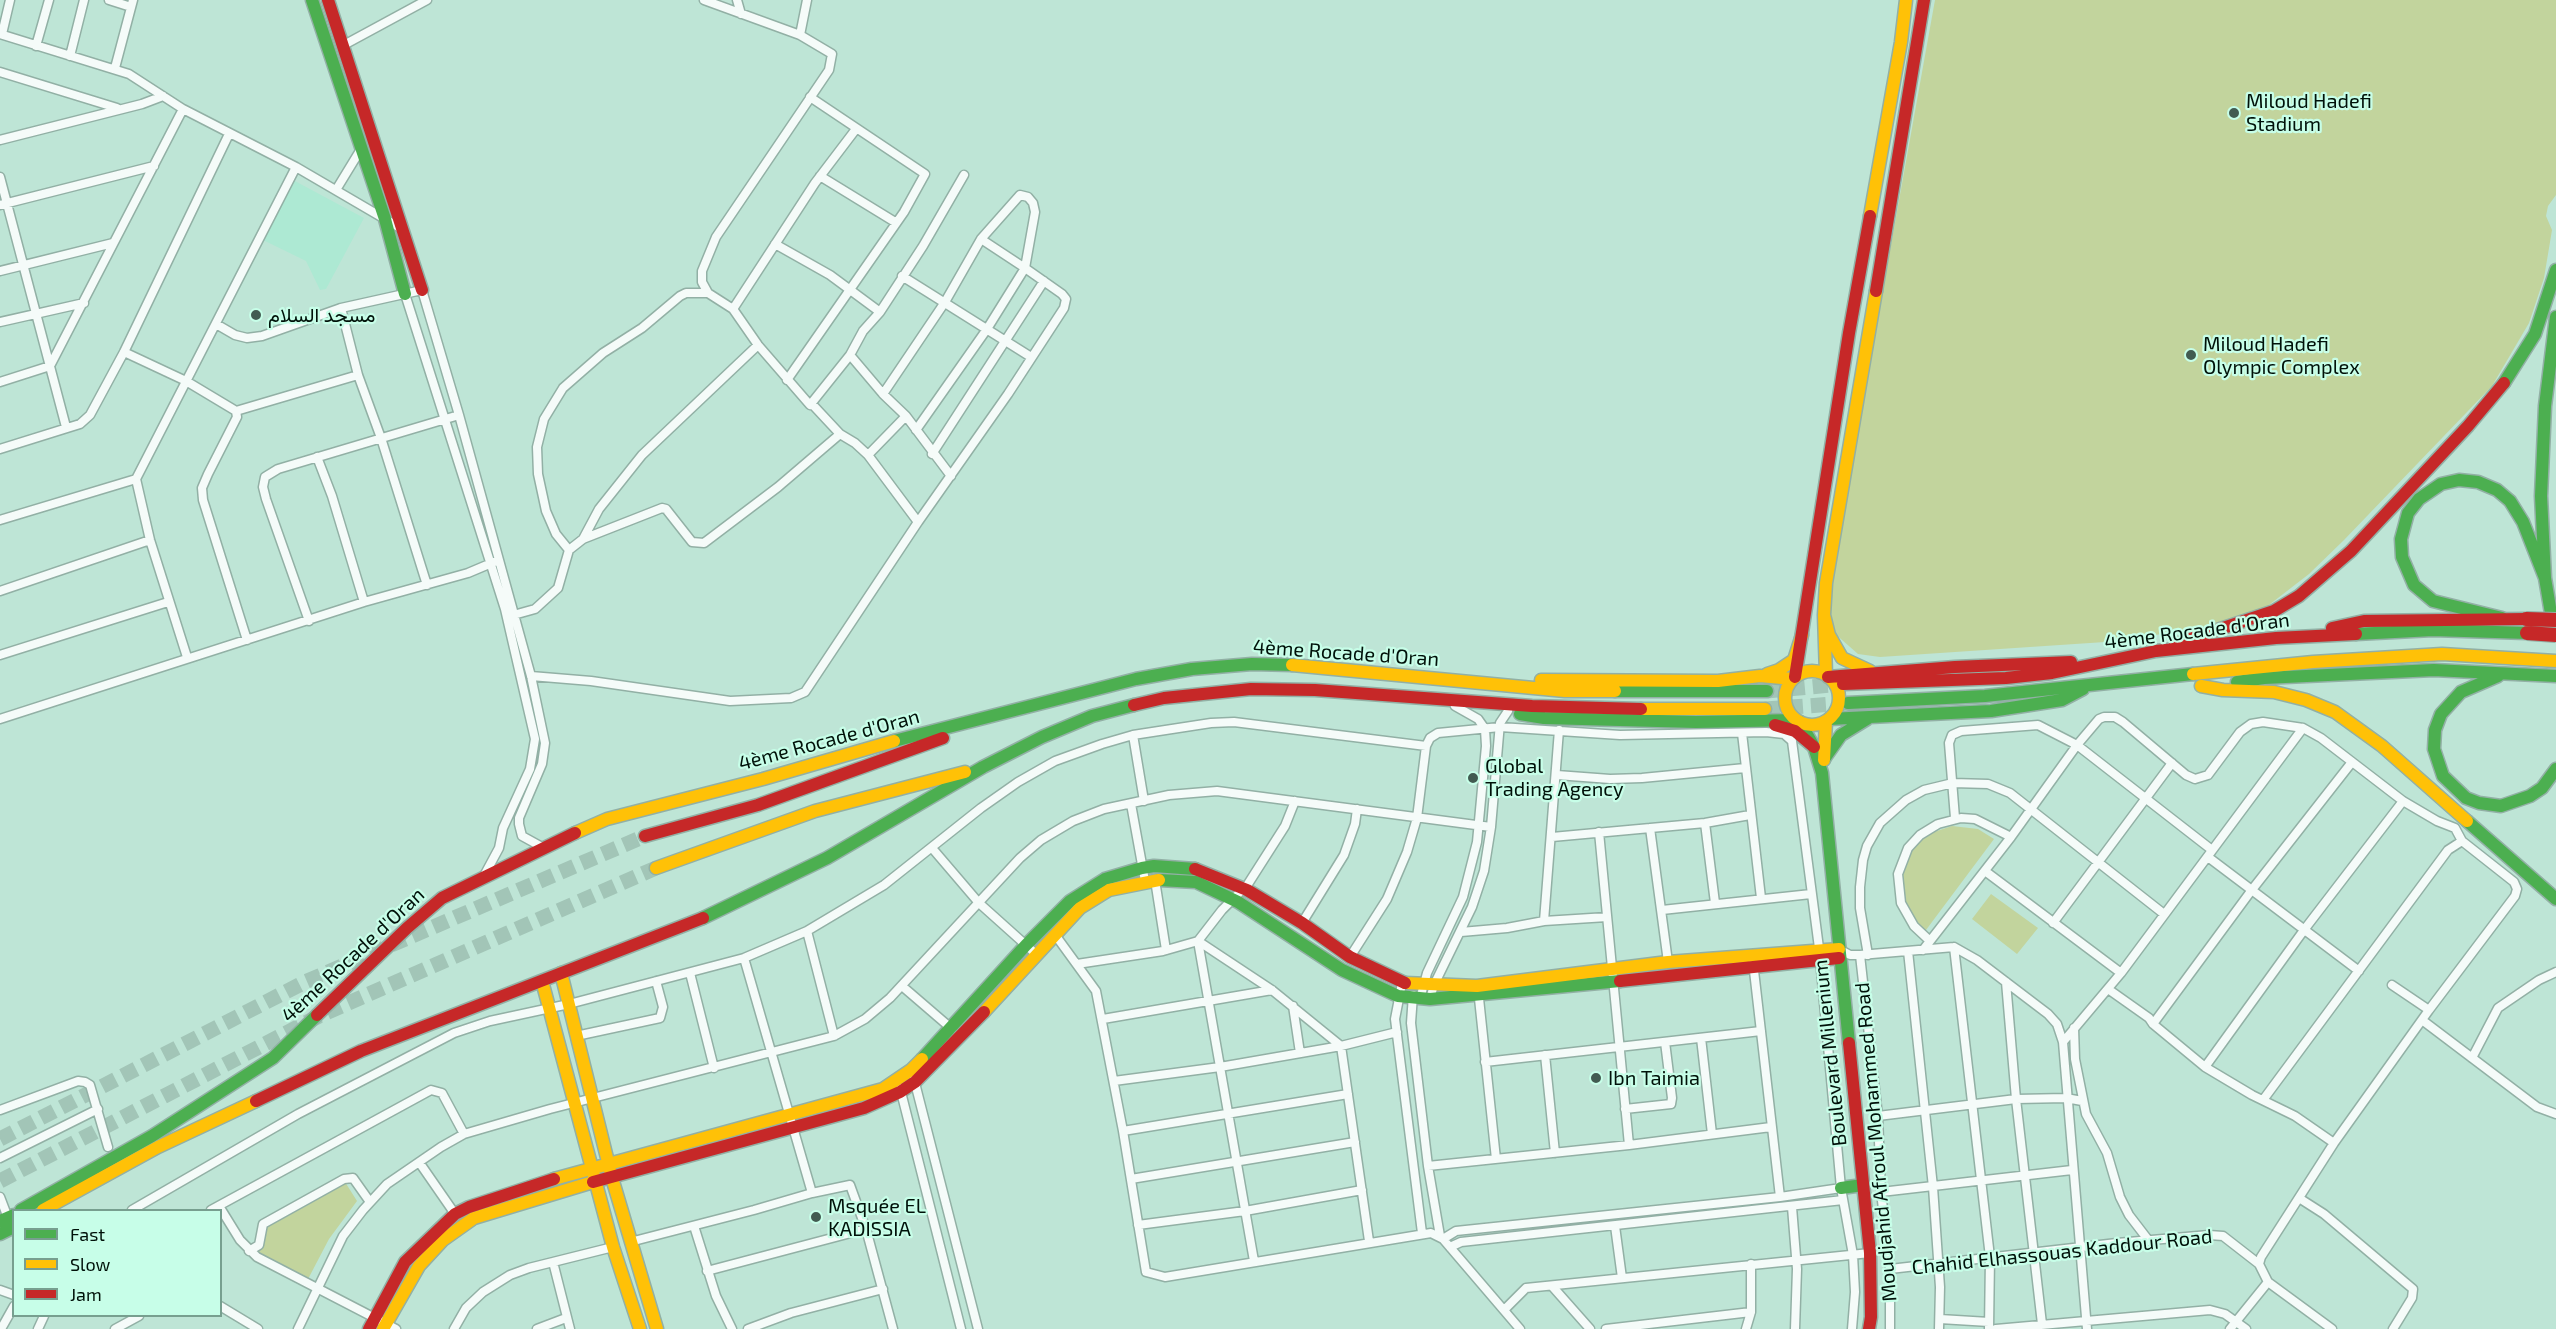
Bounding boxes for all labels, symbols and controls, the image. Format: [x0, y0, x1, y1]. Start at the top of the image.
place label: Miloud Hadefi Stadium [2246, 89, 2372, 136]
marker: Miloud Hadefi Stadium [2227, 106, 2241, 120]
place label: مسجد السلام [268, 303, 376, 327]
marker: مسجد السلام [249, 308, 263, 322]
place label: Miloud Hadefi Olympic Complex [2203, 332, 2360, 379]
marker: Miloud Hadefi Olympic Complex [2184, 348, 2198, 362]
street label: 4ème Rocade d'Oran [2103, 608, 2291, 654]
street label: 4ème Rocade d'Oran [1252, 635, 1440, 671]
street label: 4ème Rocade d'Oran [736, 704, 922, 776]
place label: Global Trading Agency [1485, 754, 1624, 801]
marker: Global Trading Agency [1466, 771, 1480, 785]
street label: 4ème Rocade d'Oran [277, 883, 429, 1027]
street label: Boulevard Millenium [1808, 958, 1852, 1148]
street label: Moudjahid Afroul Mohammed Road [1850, 981, 1902, 1303]
place label: Ibn Taimia [1608, 1066, 1700, 1090]
marker: Ibn Taimia [1589, 1071, 1603, 1085]
place label: Msquée EL KADISSIA [828, 1194, 926, 1241]
legend [12, 1209, 222, 1317]
marker: Msquée EL KADISSIA [809, 1210, 823, 1224]
text: Fast [70, 1223, 105, 1245]
street label: Chahid Elhassouas Kaddour Road [1911, 1224, 2213, 1280]
text: Slow [70, 1253, 110, 1275]
text: Jam [70, 1283, 102, 1305]

